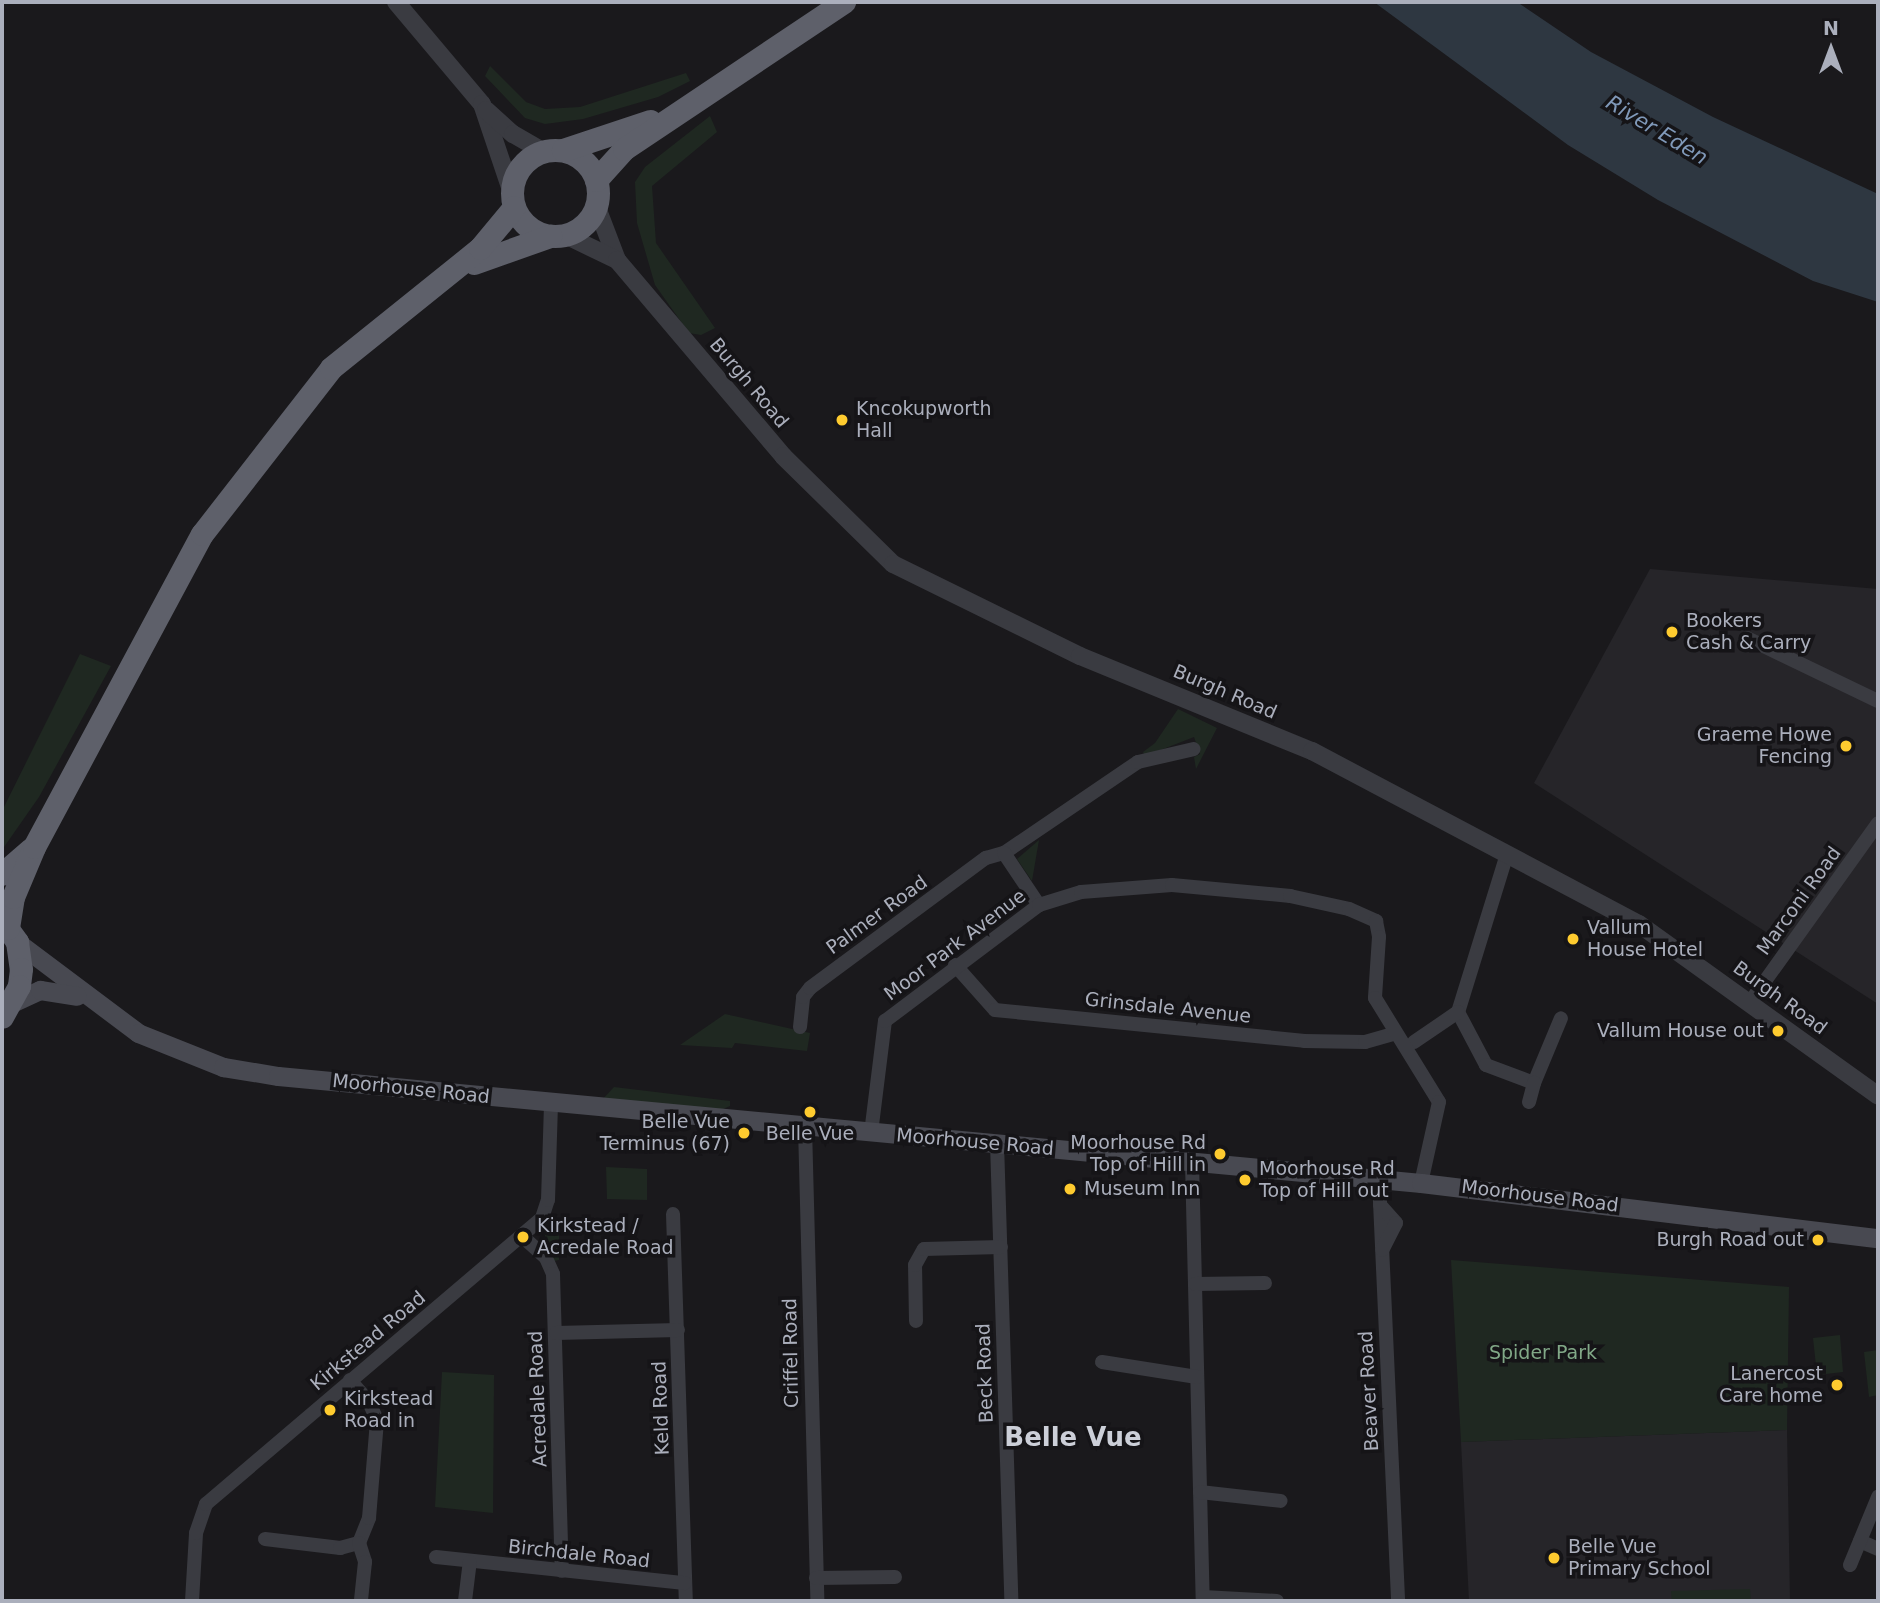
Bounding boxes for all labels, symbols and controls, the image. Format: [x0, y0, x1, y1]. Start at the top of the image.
north arrow [1796, 14, 1866, 84]
text: N [1823, 17, 1839, 39]
water label: River Eden [1602, 90, 1712, 170]
street label: Burgh Road [705, 333, 793, 433]
place label: Kncokupworth Hall [856, 398, 992, 442]
marker: Kncokupworth Hall [834, 412, 850, 428]
place label: Bookers Cash & Carry [1686, 610, 1811, 654]
marker: Bookers Cash & Carry [1664, 624, 1680, 640]
street label: Burgh Road [1170, 660, 1280, 724]
place label: Graeme Howe Fencing [1697, 724, 1832, 768]
marker: Graeme Howe Fencing [1838, 738, 1854, 754]
street label: Marconi Road [1752, 842, 1846, 960]
street label: Palmer Road [822, 871, 932, 959]
street label: Moor Park Avenue [880, 884, 1030, 1006]
place label: Vallum House Hotel [1587, 917, 1703, 961]
marker: Vallum House Hotel [1565, 931, 1581, 947]
street label: Burgh Road [1729, 956, 1831, 1040]
street label: Grinsdale Avenue [1084, 988, 1252, 1028]
place label: Vallum House out [1597, 1020, 1764, 1042]
marker: Vallum House out [1770, 1023, 1786, 1039]
street label: Moorhouse Road [331, 1069, 491, 1109]
marker: Belle Vue [802, 1104, 818, 1120]
place label: Belle Vue Terminus (67) [600, 1111, 730, 1155]
place label: Belle Vue [766, 1123, 854, 1145]
street label: Moorhouse Road [895, 1124, 1055, 1160]
marker: Belle Vue Terminus (67) [736, 1125, 752, 1141]
place label: Moorhouse Rd Top of Hill in [1070, 1132, 1206, 1176]
marker: Moorhouse Rd Top of Hill in [1212, 1146, 1228, 1162]
place label: Moorhouse Rd Top of Hill out [1259, 1158, 1395, 1202]
marker: Moorhouse Rd Top of Hill out [1237, 1172, 1253, 1188]
street label: Moorhouse Road [1460, 1175, 1620, 1217]
place label: Museum Inn [1084, 1178, 1200, 1200]
marker: Museum Inn [1062, 1181, 1078, 1197]
place label: Kirkstead / Acredale Road [537, 1215, 674, 1259]
marker: Kirkstead / Acredale Road [515, 1229, 531, 1245]
place label: Burgh Road out [1656, 1229, 1804, 1251]
marker: Burgh Road out [1810, 1232, 1826, 1248]
street label: Kirkstead Road [306, 1286, 430, 1396]
street label: Criffel Road [779, 1298, 803, 1408]
street label: Beck Road [972, 1323, 998, 1423]
street label: Acredale Road [524, 1330, 552, 1468]
street label: Beaver Road [1354, 1330, 1384, 1452]
park label: Spider Park [1489, 1342, 1597, 1364]
street label: Keld Road [648, 1361, 674, 1455]
place label: Lanercost Care home [1719, 1363, 1823, 1407]
marker: Lanercost Care home [1829, 1377, 1845, 1393]
place label: Kirkstead Road in [344, 1388, 433, 1432]
marker: Kirkstead Road in [322, 1402, 338, 1418]
district label: Belle Vue [1004, 1422, 1142, 1454]
street label: Birchdale Road [507, 1535, 651, 1573]
place label: Belle Vue Primary School [1568, 1536, 1711, 1580]
marker: Belle Vue Primary School [1546, 1550, 1562, 1566]

